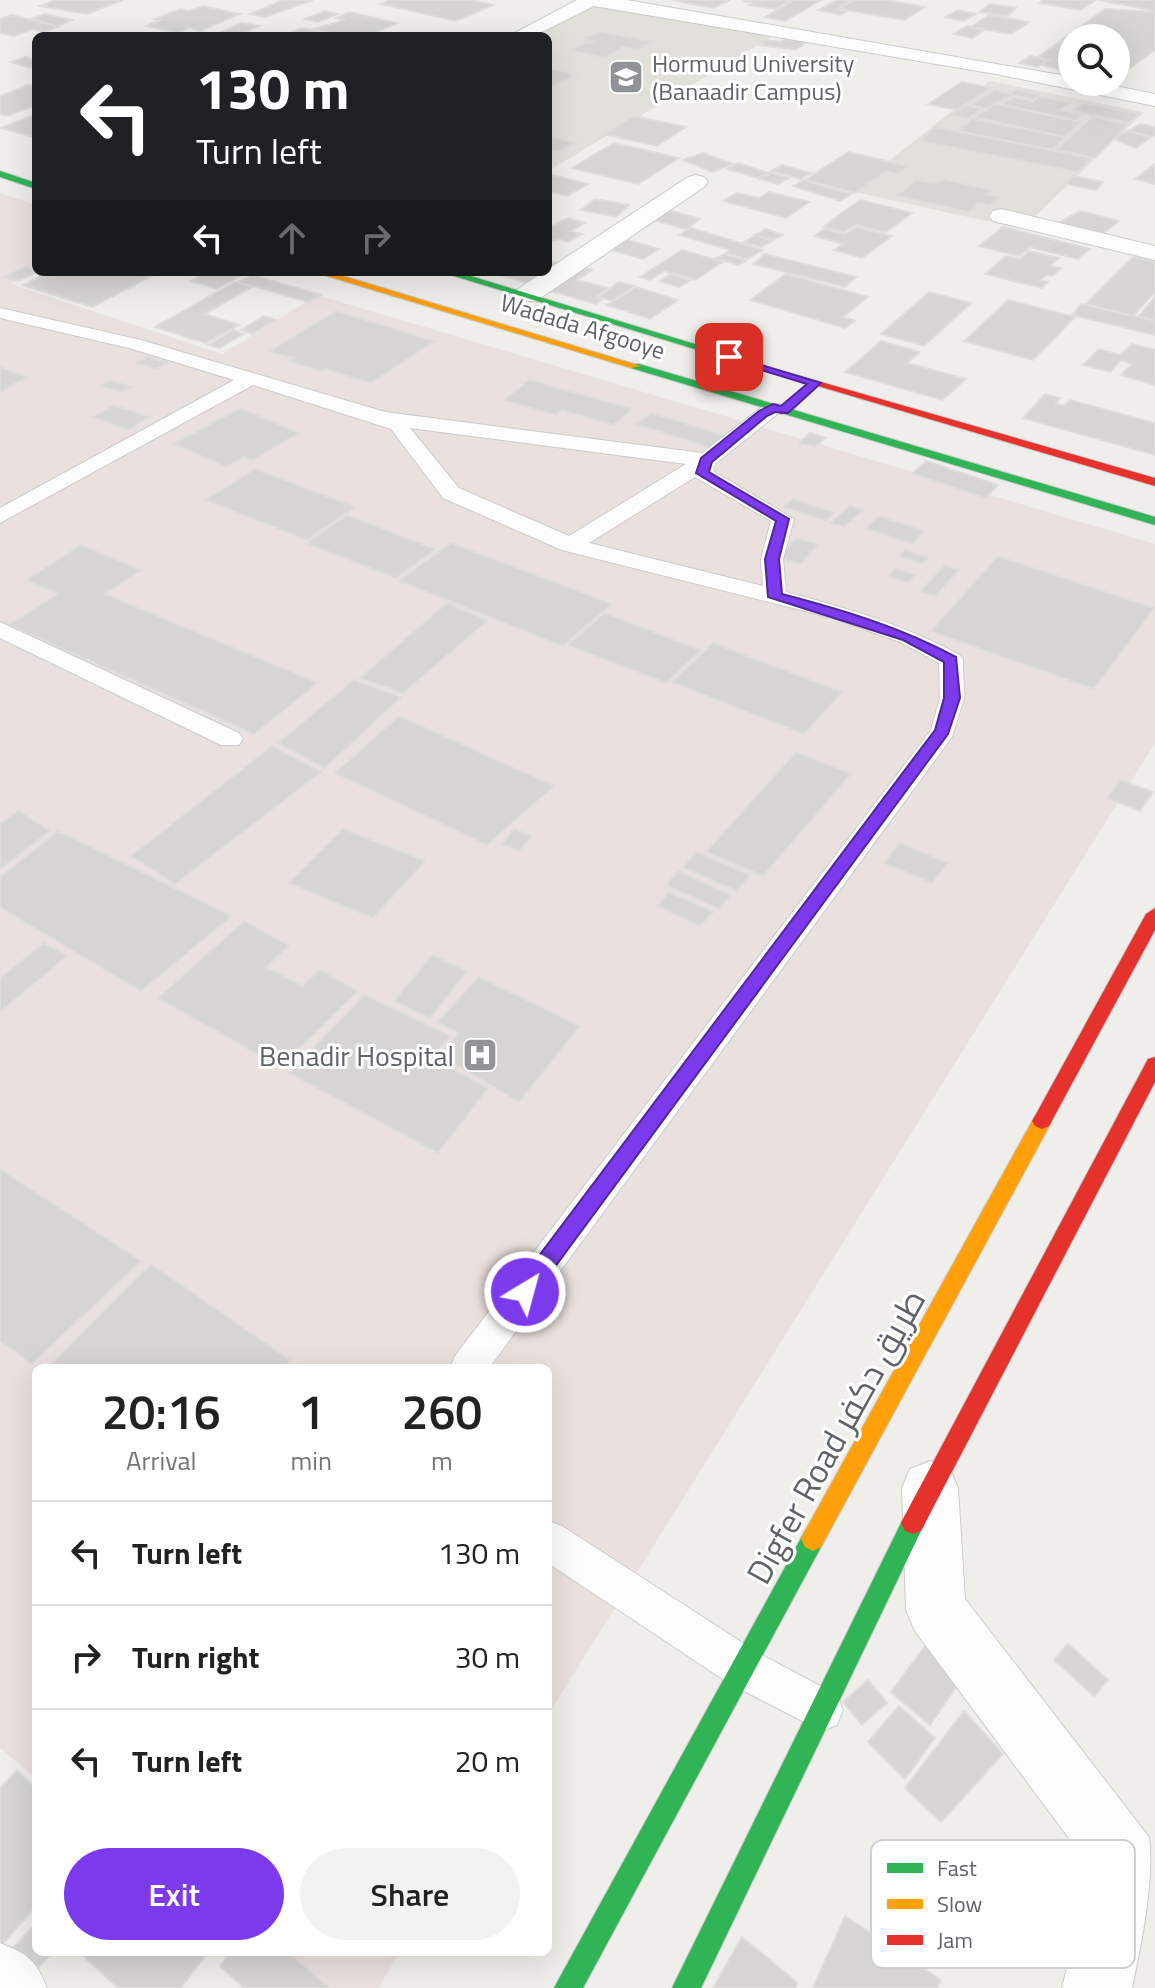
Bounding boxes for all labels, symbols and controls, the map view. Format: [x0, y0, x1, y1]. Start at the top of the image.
map controls [1058, 24, 1130, 96]
button: search [1058, 24, 1130, 96]
place label: Hormuud University (Banaadir Campus) [652, 45, 855, 109]
text: 130 m [196, 46, 349, 131]
school or university icon: Hormuud University (Banaadir Campus) [607, 58, 645, 96]
icon: left [64, 64, 168, 168]
text: Turn left [196, 123, 322, 178]
icon: left [186, 216, 230, 260]
icon: ahead [270, 216, 314, 260]
icon: right [354, 216, 398, 260]
street label: Wadada Afgooye [496, 284, 670, 368]
pin [695, 323, 763, 391]
icon: arrive [707, 335, 751, 379]
place label: Benadir Hospital [259, 1034, 454, 1077]
hospital icon: Benadir Hospital [461, 1036, 499, 1074]
position arrow [483, 1250, 567, 1334]
street label: Digfer Road طريق دكفر [732, 1279, 938, 1593]
text: 20:16 [102, 1375, 221, 1448]
text: 1 [298, 1375, 325, 1448]
text: 260 [402, 1375, 482, 1448]
text: Arrival [126, 1441, 196, 1480]
text: min [290, 1441, 332, 1480]
text: m [431, 1441, 453, 1480]
text: Turn left [132, 1530, 242, 1576]
text: 130 m [438, 1530, 520, 1576]
icon: left [64, 1531, 108, 1575]
text: Turn right [132, 1634, 260, 1680]
text: 30 m [455, 1634, 520, 1680]
icon: right [64, 1635, 108, 1679]
text: Turn left [132, 1738, 242, 1784]
text: 20 m [455, 1738, 520, 1784]
icon: left [64, 1739, 108, 1783]
legend [871, 1840, 1135, 1968]
button: Exit [64, 1848, 284, 1940]
button: Share [300, 1848, 520, 1940]
text: Fast [937, 1851, 977, 1885]
text: Slow [937, 1887, 983, 1921]
text: Jam [937, 1923, 973, 1957]

